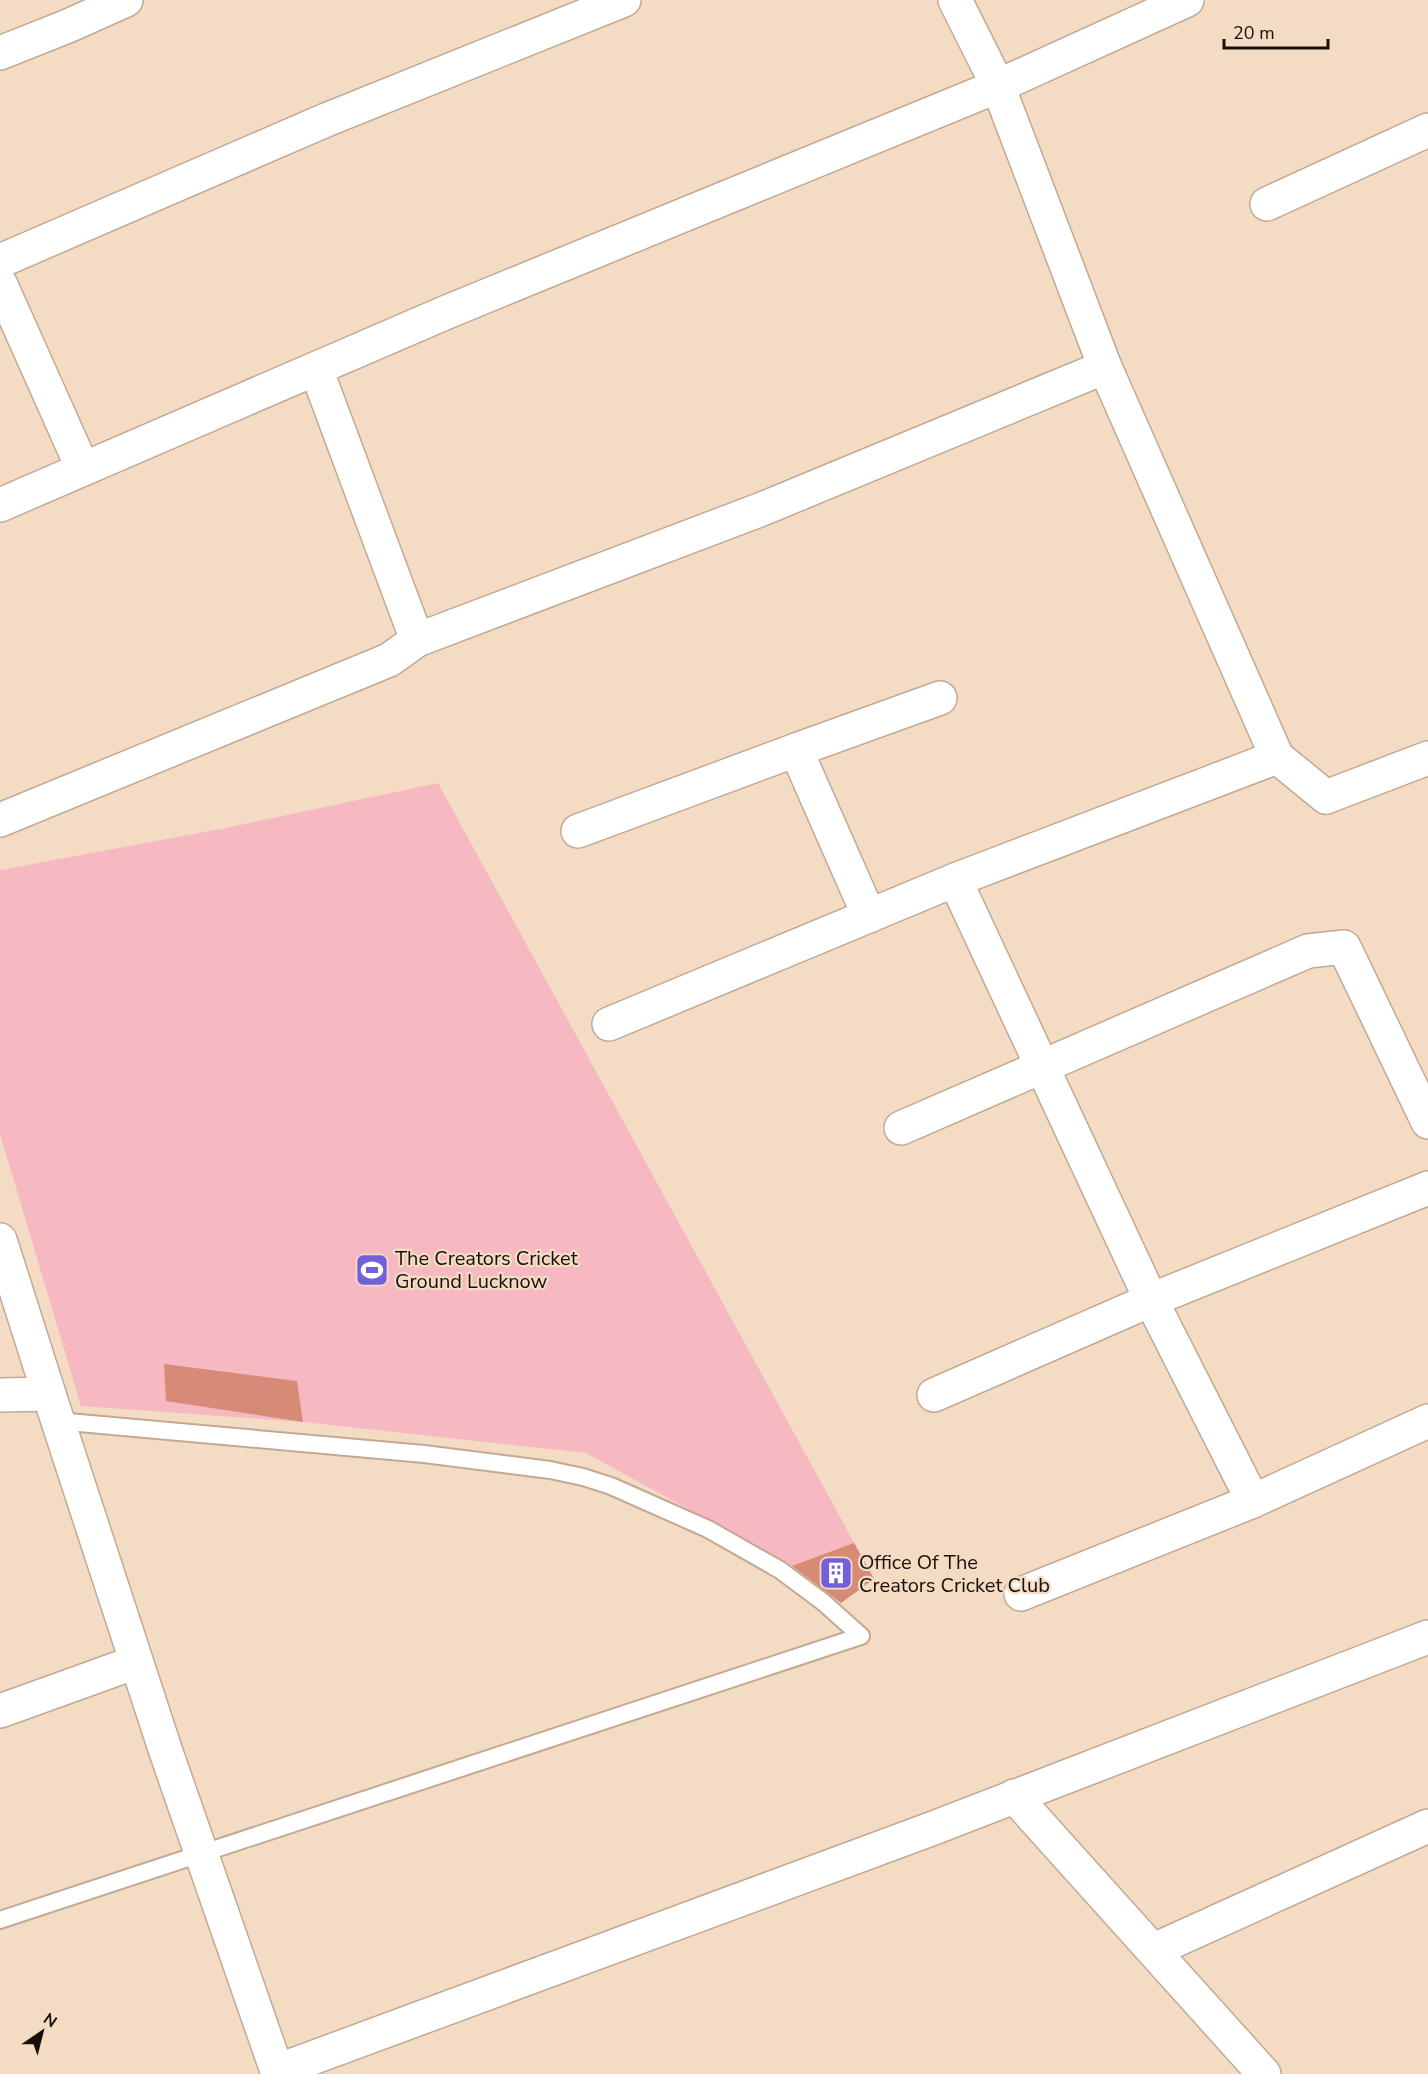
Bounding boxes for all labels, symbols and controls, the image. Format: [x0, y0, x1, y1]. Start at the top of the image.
scale bar [1224, 12, 1328, 50]
text: 20 m [1233, 21, 1275, 45]
place label: The Creators Cricket Ground Lucknow [395, 1245, 579, 1295]
sports icon: The Creators Cricket Ground Lucknow [354, 1252, 390, 1288]
place label: Office Of The Creators Cricket Club [859, 1549, 1050, 1599]
building icon: Office Of The Creators Cricket Club [818, 1555, 854, 1591]
north arrow [12, 2002, 72, 2062]
text: N [39, 2008, 61, 2033]

